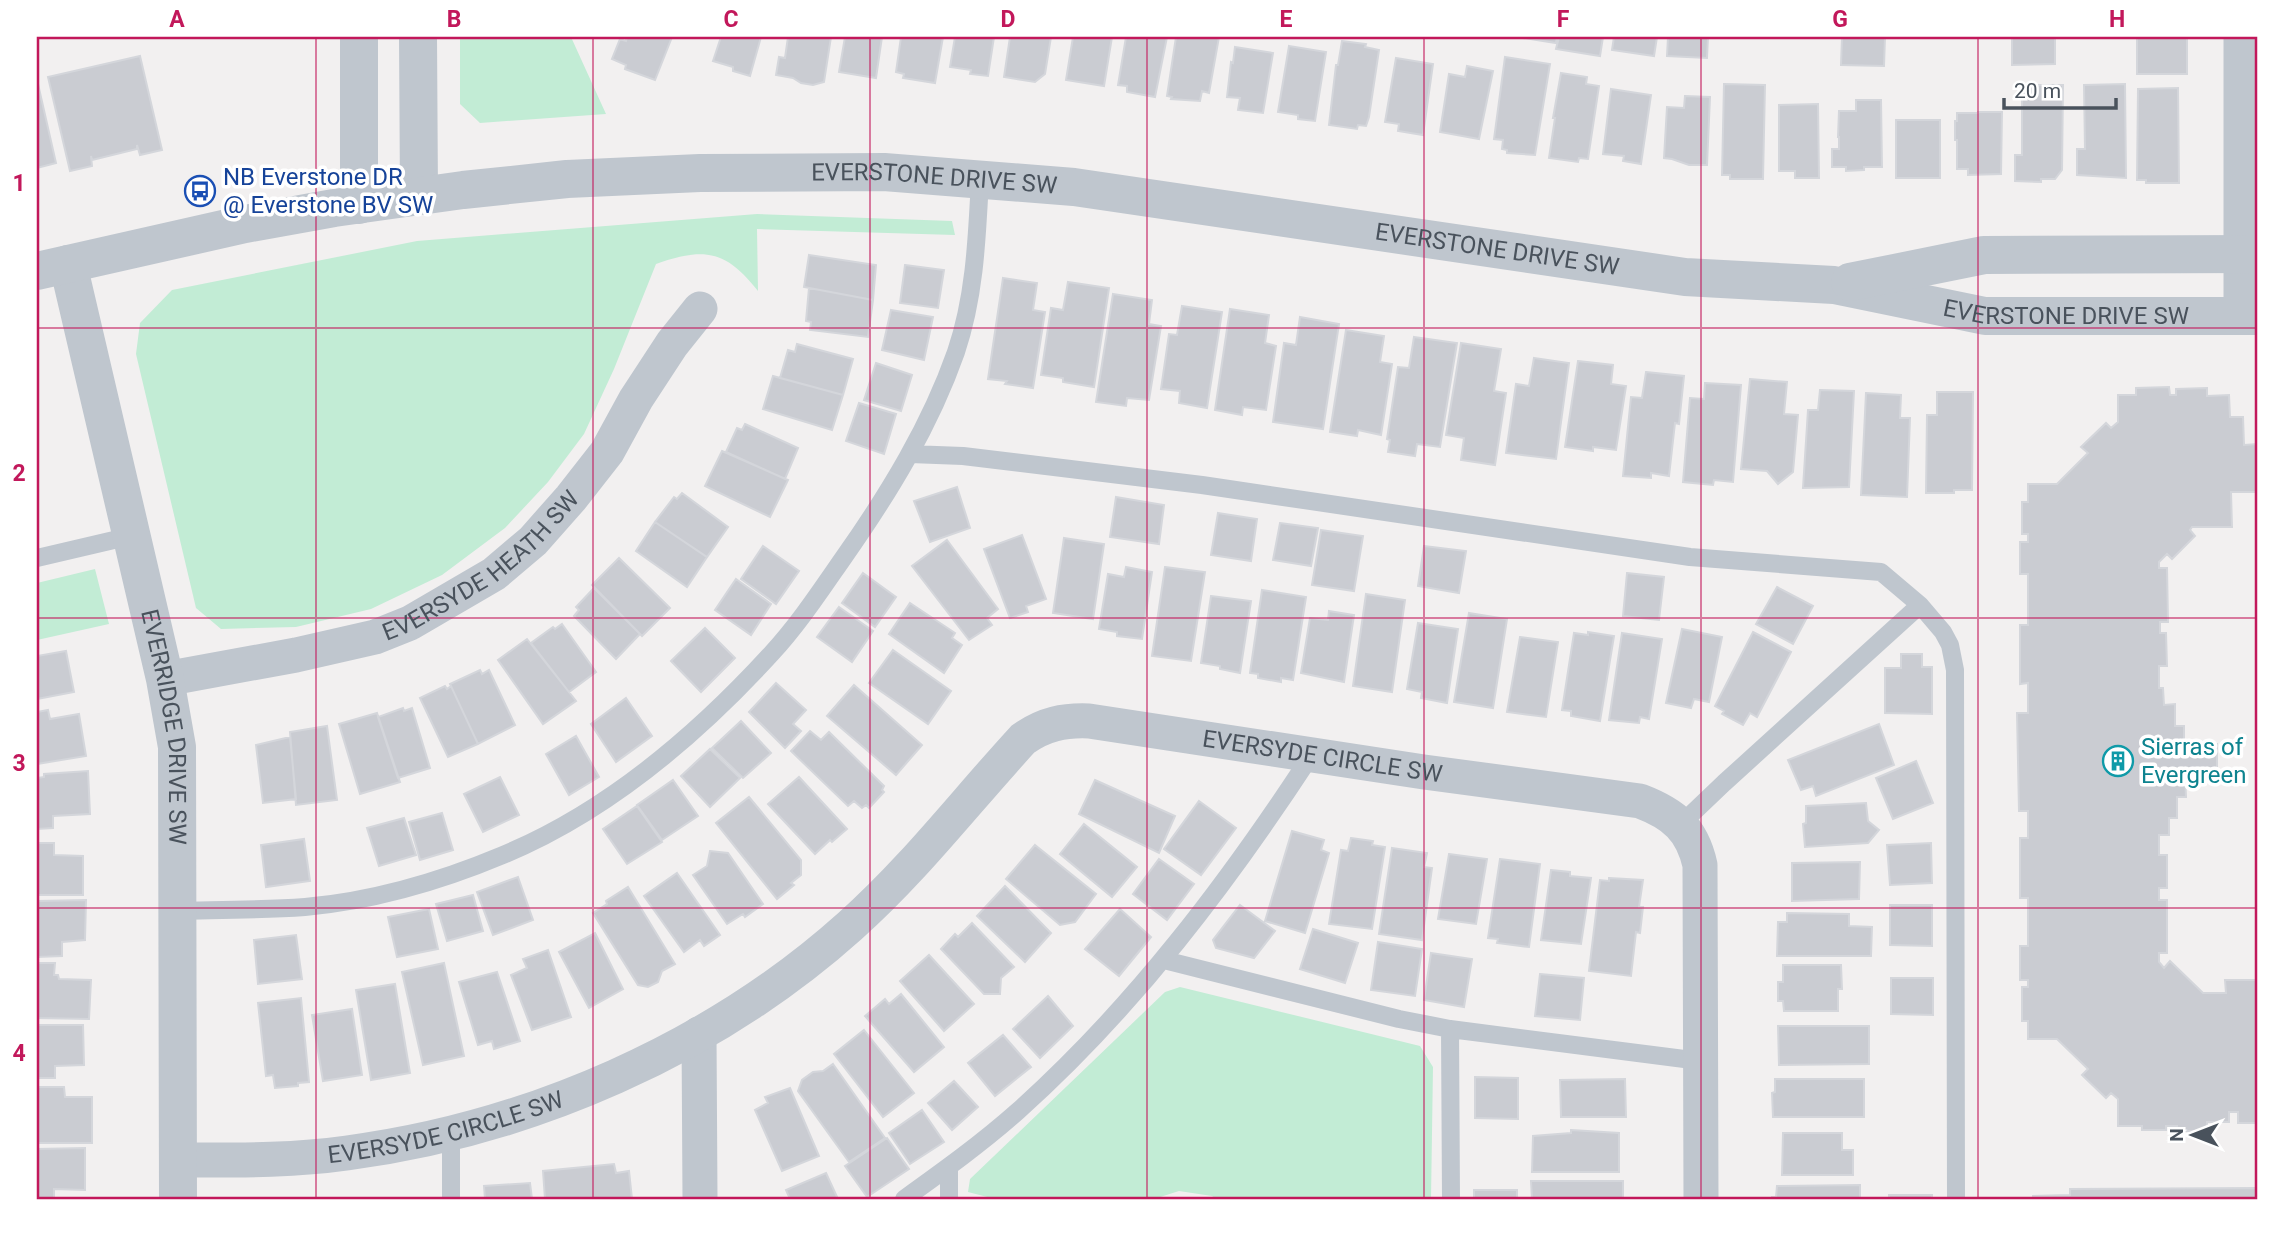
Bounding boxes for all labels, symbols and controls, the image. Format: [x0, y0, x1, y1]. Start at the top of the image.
text: A [169, 6, 185, 33]
text: B [447, 6, 461, 33]
text: C [723, 6, 739, 33]
text: D [1001, 6, 1015, 33]
text: E [1280, 6, 1293, 33]
text: F [1557, 6, 1570, 33]
text: G [1832, 6, 1848, 33]
text: H [2109, 6, 2125, 33]
scale bar [2004, 66, 2116, 110]
text: 20 m [2014, 79, 2061, 103]
street label: EVERSTONE DRIVE SW [811, 158, 1058, 200]
place label: NB Everstone DR @ Everstone BV SW [223, 163, 433, 219]
text: 1 [12, 170, 26, 197]
bus stop icon: NB Everstone DR @ Everstone BV SW [183, 174, 217, 208]
street label: EVERSTONE DRIVE SW [1373, 218, 1621, 281]
street label: EVERSTONE DRIVE SW [1941, 294, 2189, 330]
text: 2 [12, 460, 26, 487]
street label: EVERSYDE HEATH SW [378, 485, 585, 647]
street label: EVERRIDGE DRIVE SW [135, 607, 192, 845]
street label: EVERSYDE CIRCLE SW [1201, 724, 1444, 788]
place label: Sierras of Evergreen [2141, 733, 2247, 789]
building icon: Sierras of Evergreen [2101, 744, 2135, 778]
text: 3 [12, 750, 26, 777]
text: 4 [12, 1040, 26, 1067]
street label: EVERSYDE CIRCLE SW [326, 1085, 567, 1169]
north arrow [2158, 1100, 2228, 1170]
text: N [2165, 1128, 2188, 1142]

